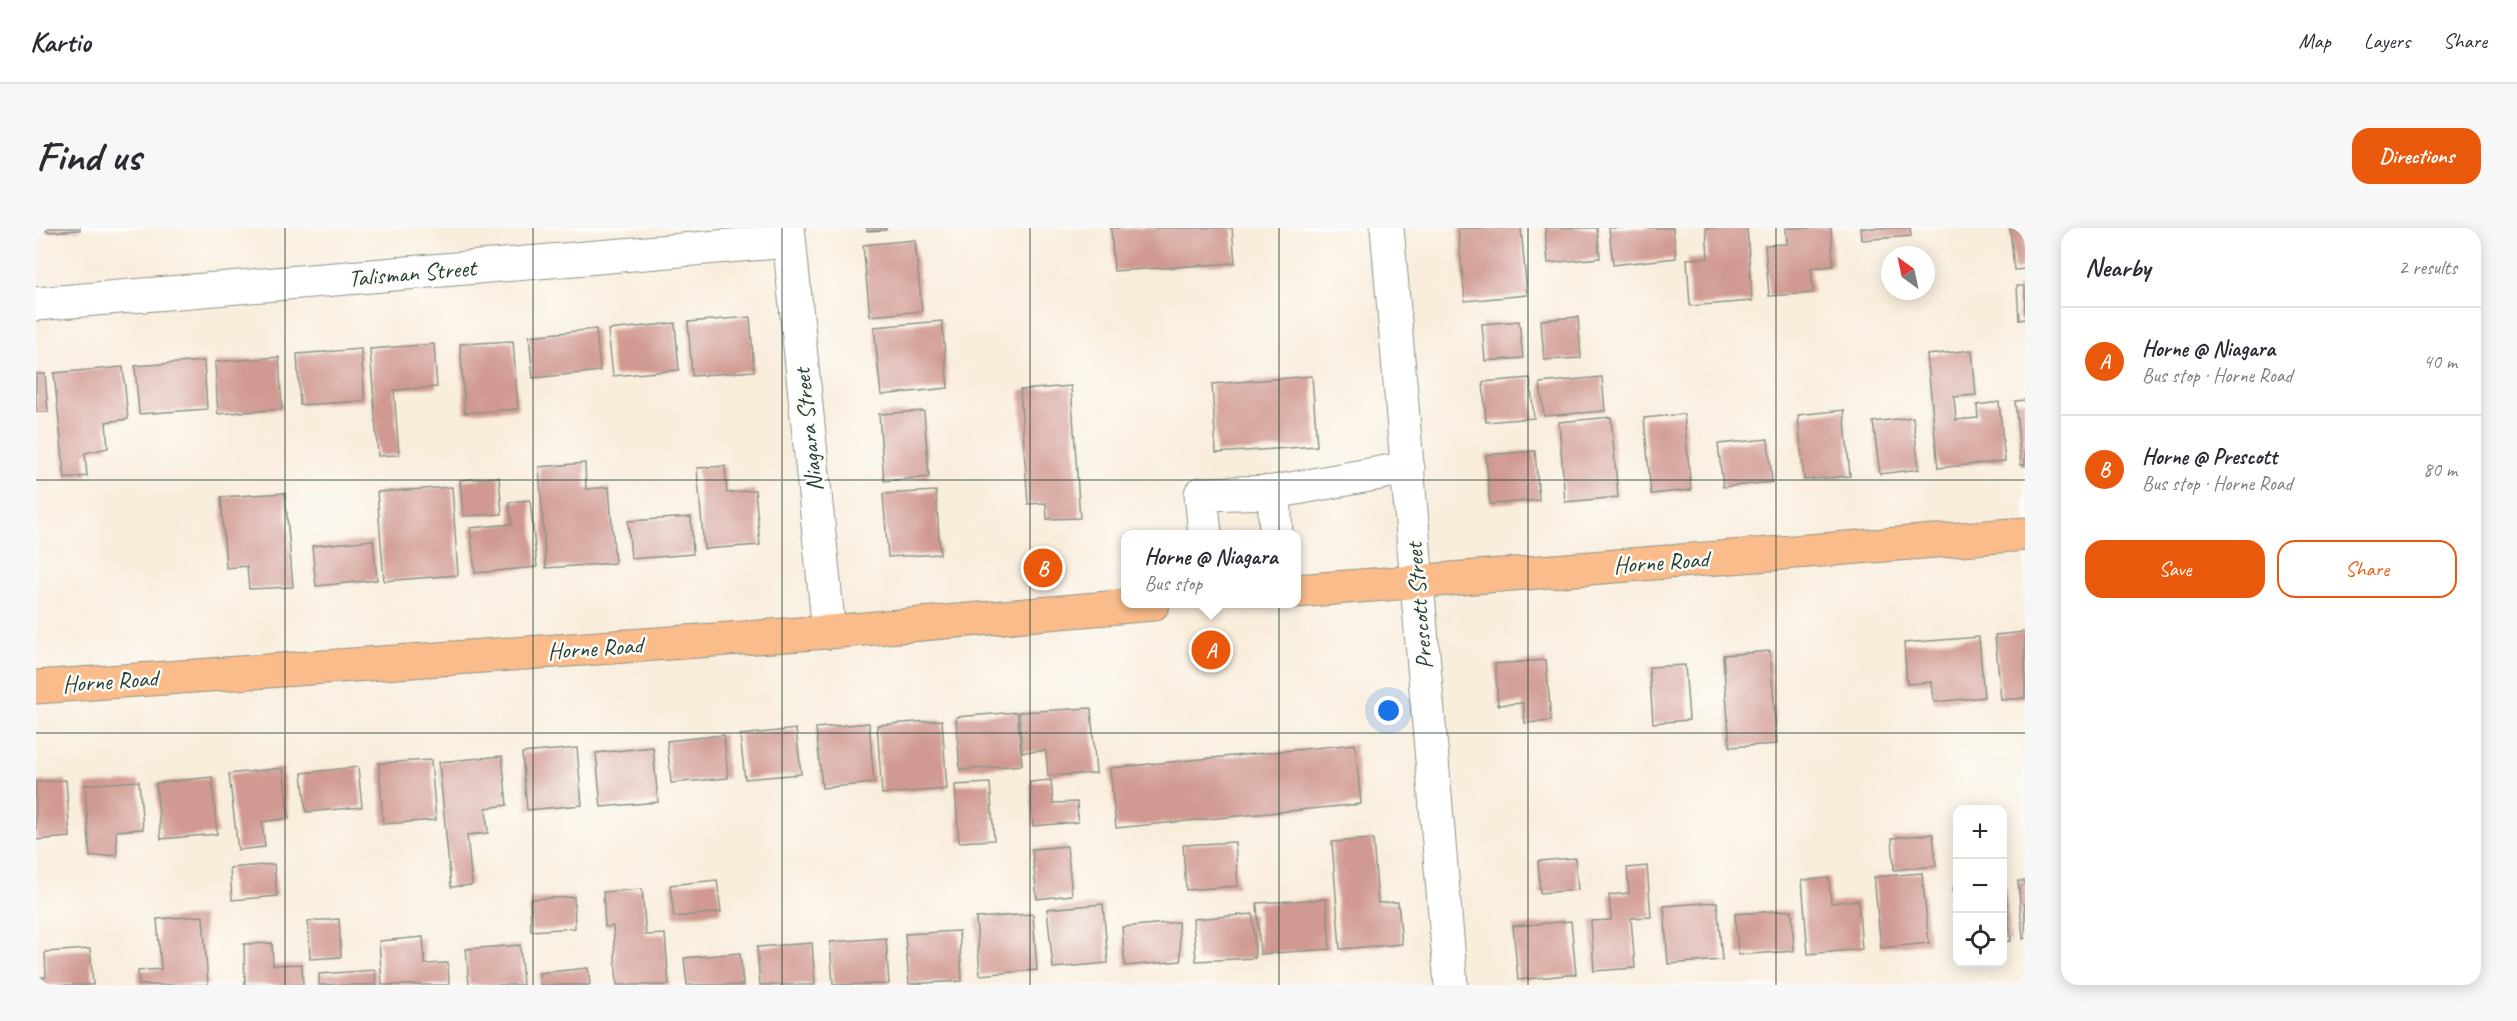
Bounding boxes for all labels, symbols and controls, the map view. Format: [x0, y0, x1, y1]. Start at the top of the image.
text: Kartio [30, 24, 91, 59]
text: Map [2298, 28, 2331, 54]
text: Layers [2364, 28, 2410, 54]
text: Share [2443, 28, 2487, 54]
button: Directions [2352, 128, 2481, 184]
text: Find us [36, 130, 141, 183]
north arrow [1881, 246, 1935, 300]
text: Nearby [2085, 251, 2150, 284]
street label: Talisman Street [347, 252, 479, 294]
text: 2 results [2398, 255, 2457, 280]
text: Horne @ Niagara [2142, 335, 2275, 363]
text: A [2099, 349, 2110, 374]
text: 40 m [2423, 349, 2457, 374]
text: Bus stop · Horne Road [2142, 363, 2292, 388]
street label: Niagara Street [786, 365, 829, 493]
text: Horne @ Prescott [2142, 443, 2277, 471]
text: B [2099, 457, 2110, 482]
text: 80 m [2423, 457, 2457, 482]
text: Bus stop · Horne Road [2142, 471, 2292, 496]
popup [1121, 530, 1301, 608]
street label: Prescott Street [1398, 540, 1439, 670]
button: Save [2085, 540, 2265, 598]
button: Share [2277, 540, 2457, 598]
text: Horne @ Niagara [1144, 543, 1278, 571]
street label: Horne Road [1612, 543, 1713, 580]
pin: B [1024, 546, 1062, 590]
text: Bus stop [1144, 571, 1202, 596]
pin: A [1192, 628, 1230, 672]
street label: Horne Road [546, 629, 647, 666]
street label: Horne Road [61, 662, 162, 699]
your location [1374, 696, 1403, 725]
map controls [1953, 805, 2007, 967]
button: + [1953, 805, 2007, 859]
button: − [1953, 859, 2007, 913]
button: locate [1953, 913, 2007, 967]

